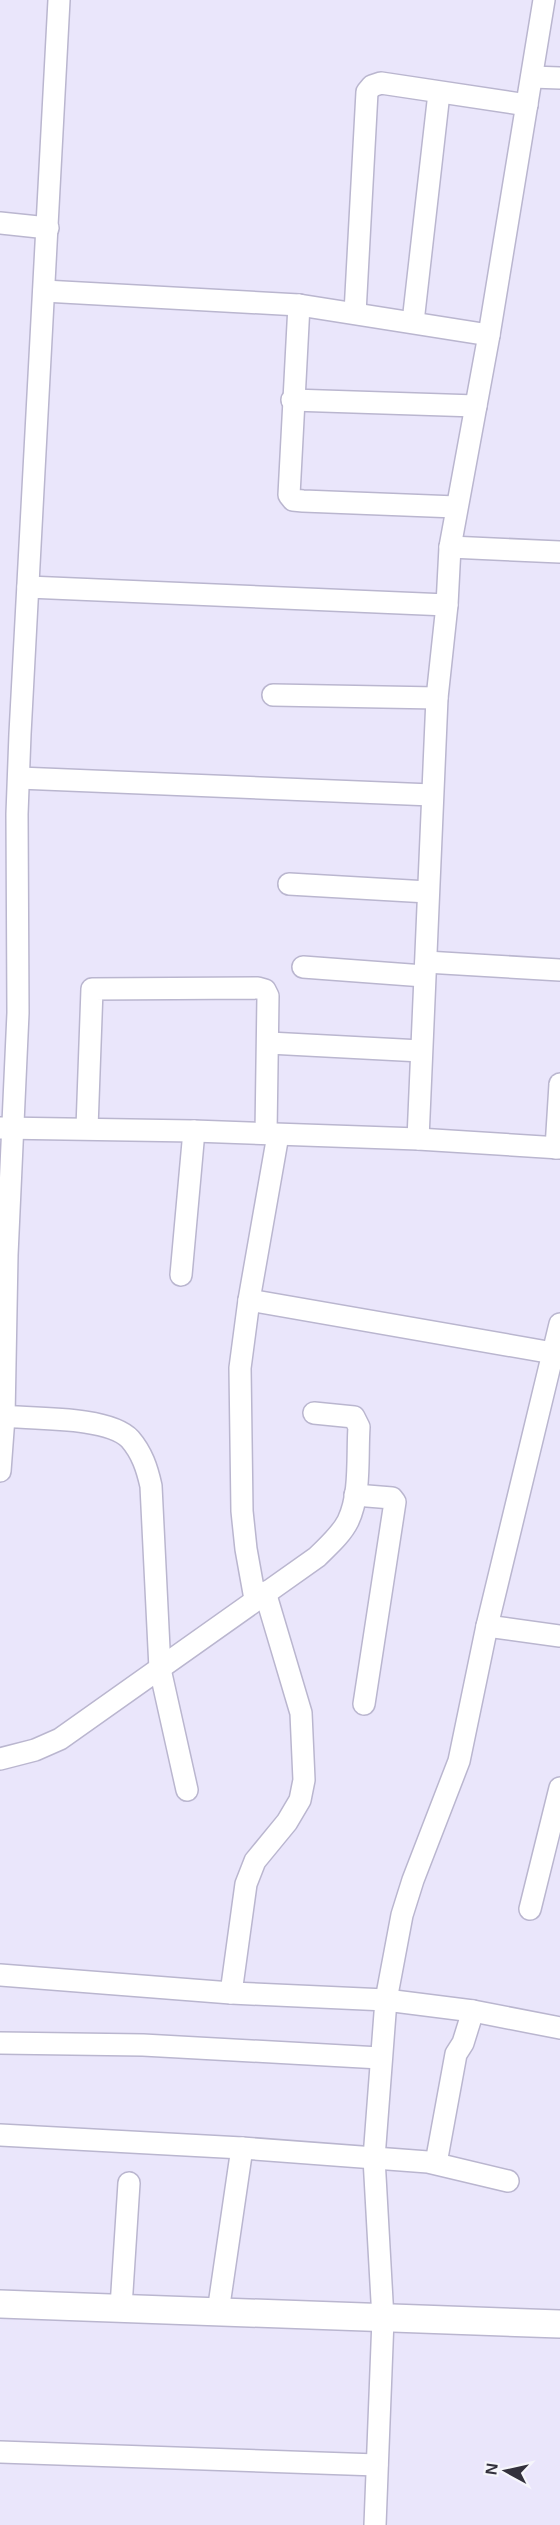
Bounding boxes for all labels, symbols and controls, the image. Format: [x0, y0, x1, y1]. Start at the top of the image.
north arrow [476, 2441, 536, 2501]
text: N [482, 2462, 501, 2476]

